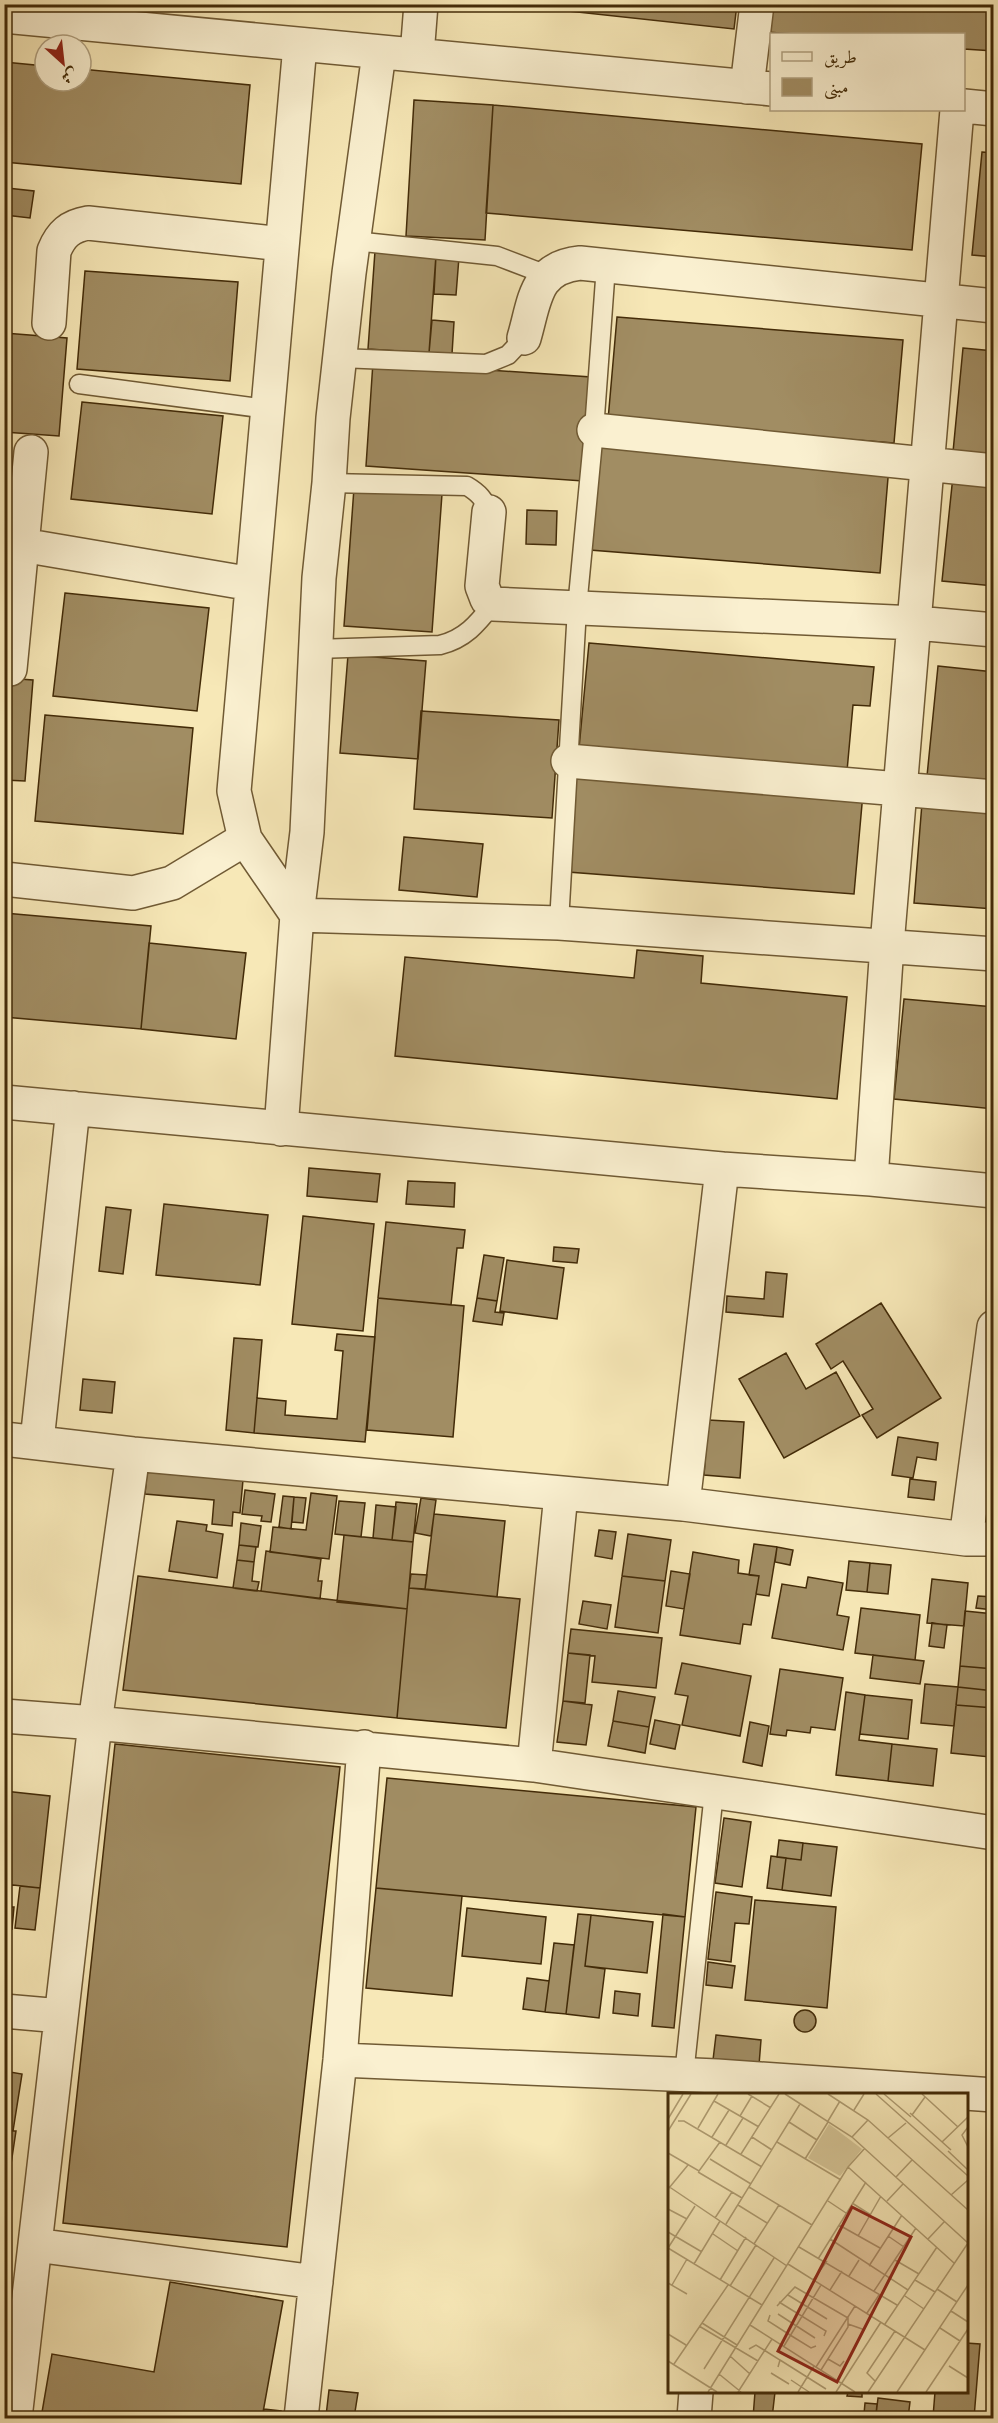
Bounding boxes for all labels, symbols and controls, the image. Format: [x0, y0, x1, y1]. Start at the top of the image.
north arrow [33, 33, 93, 93]
legend [770, 33, 965, 111]
text: طريق [824, 45, 857, 69]
text: ش [58, 63, 81, 89]
text: مبنى [824, 75, 849, 100]
inset map [668, 2093, 968, 2393]

